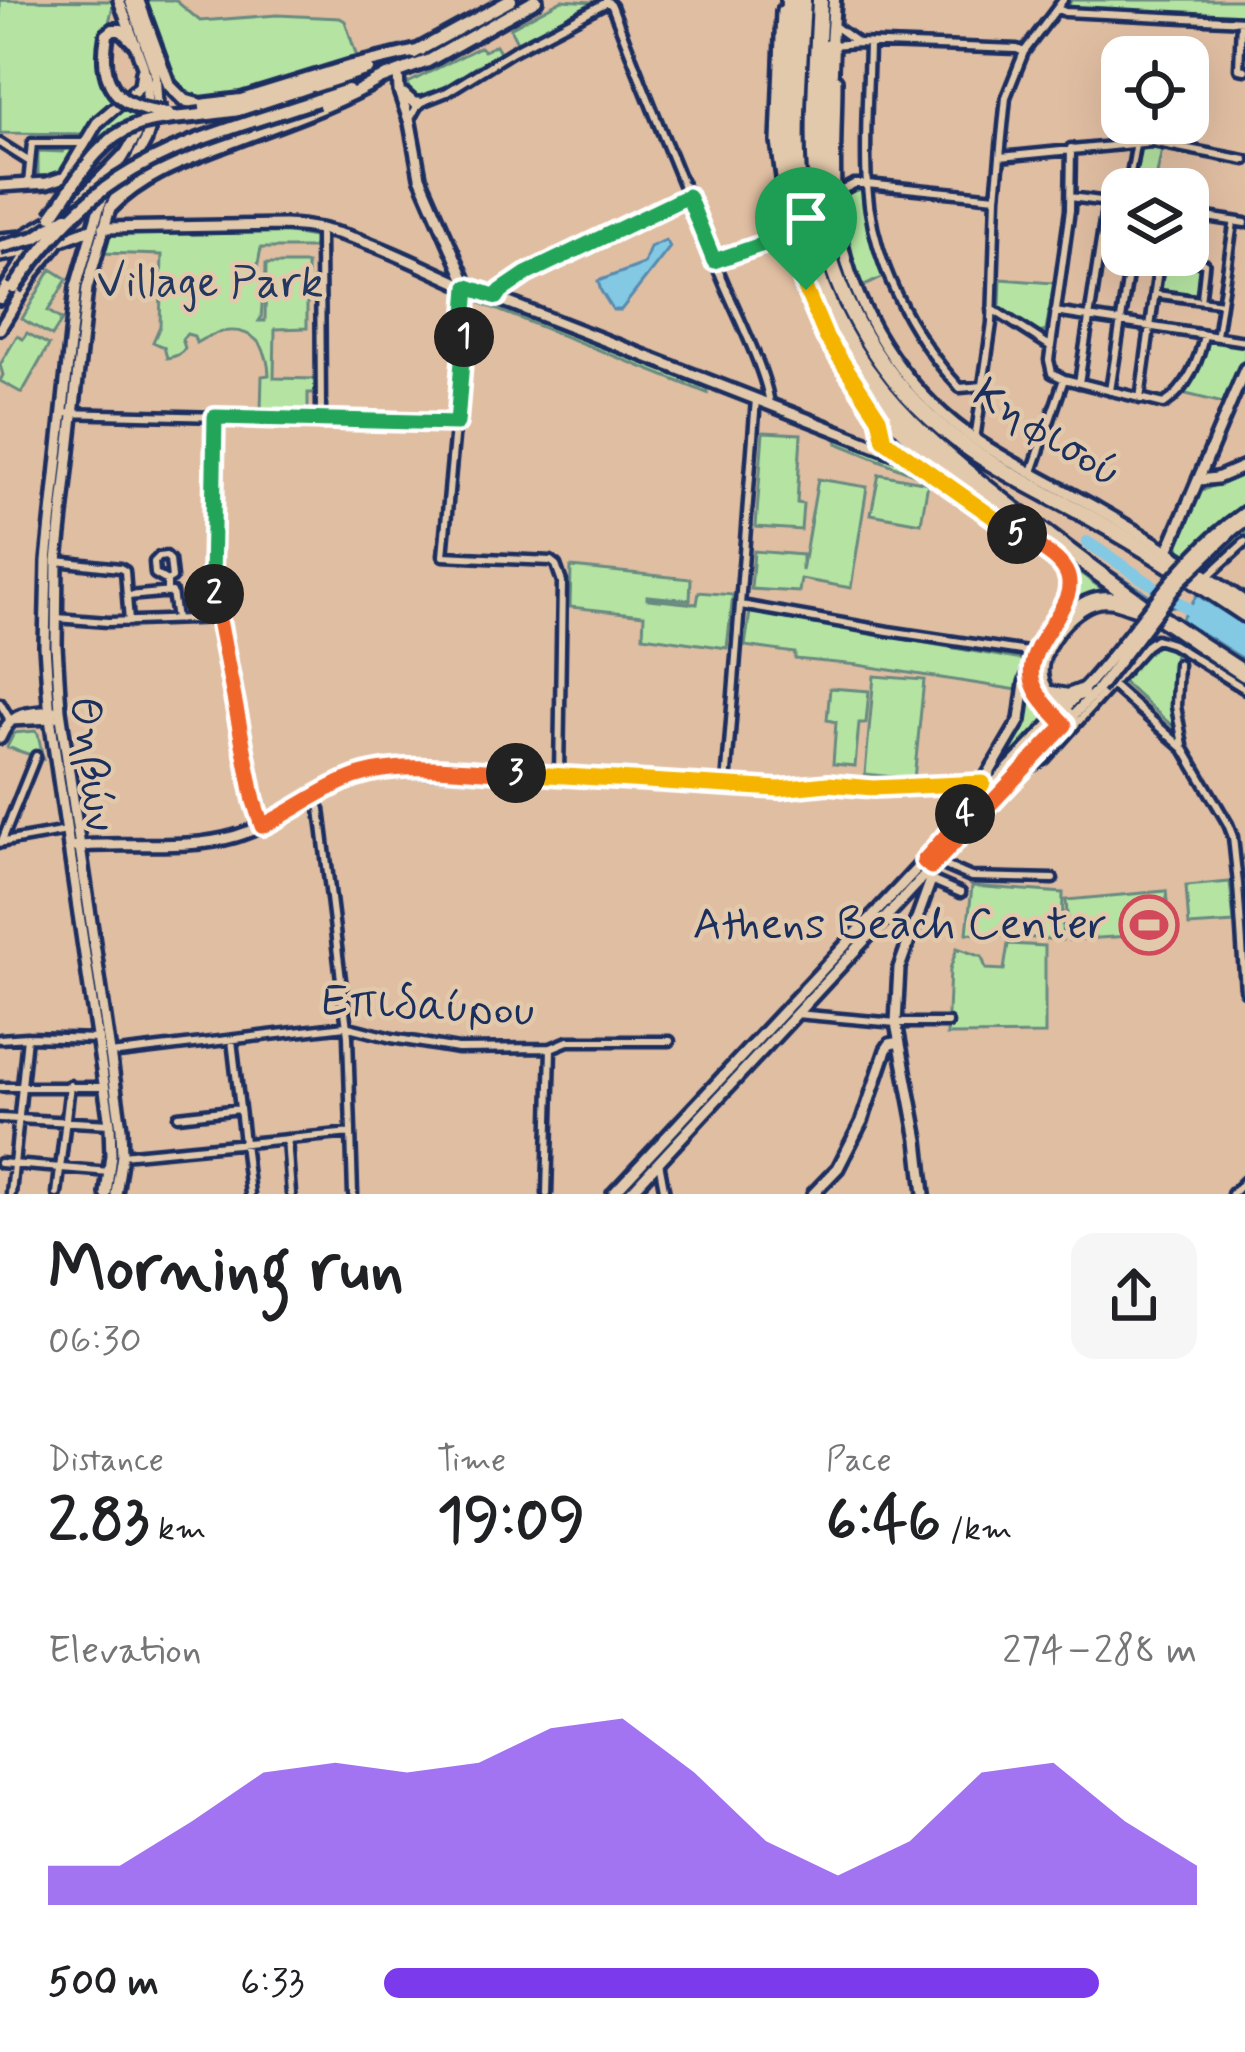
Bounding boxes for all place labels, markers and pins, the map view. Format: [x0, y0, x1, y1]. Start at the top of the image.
pin [755, 167, 857, 290]
pin: 1 [434, 307, 494, 367]
pin: 5 [987, 504, 1047, 564]
pin: 2 [184, 564, 244, 624]
pin: 3 [486, 743, 546, 803]
pin: 4 [935, 784, 995, 844]
sports icon: Athens Beach Center [1118, 894, 1180, 956]
place label: Athens Beach Center [693, 896, 1107, 955]

